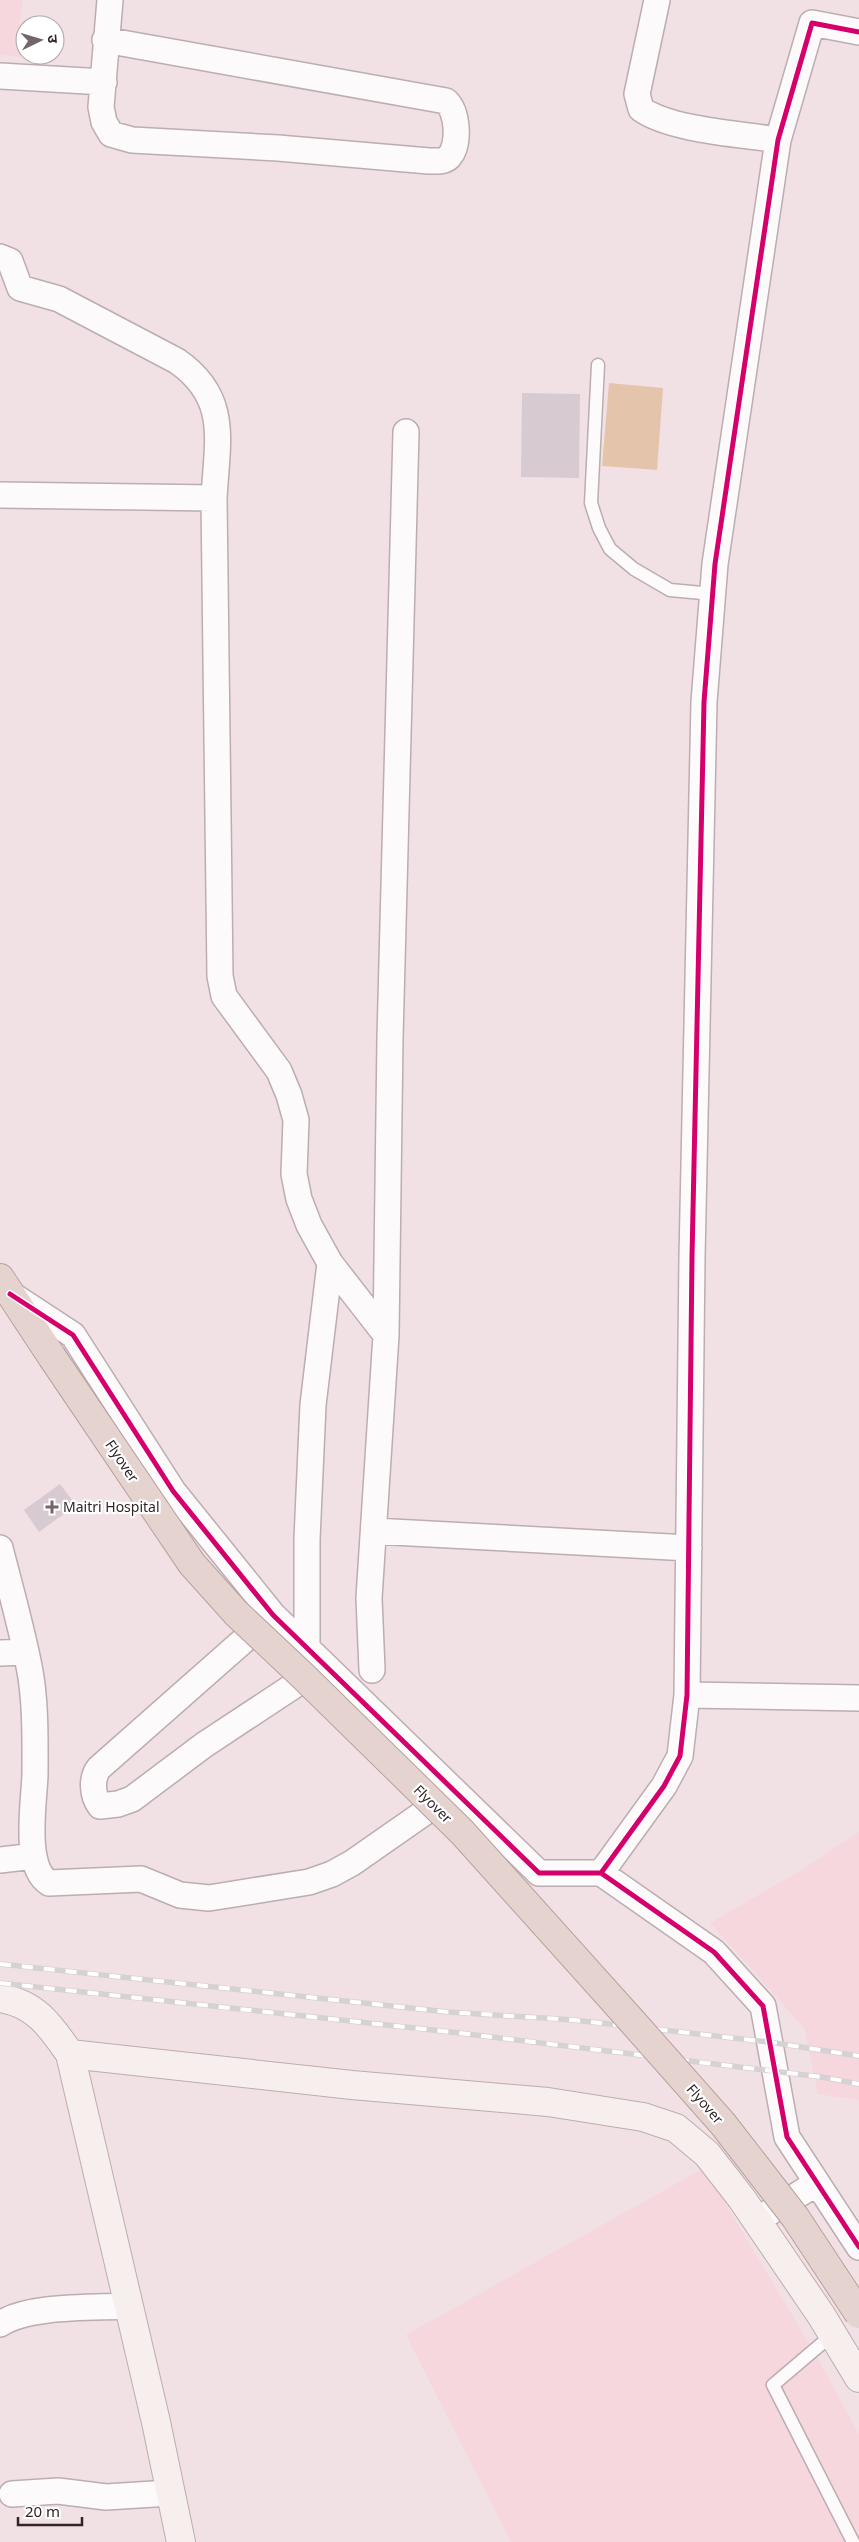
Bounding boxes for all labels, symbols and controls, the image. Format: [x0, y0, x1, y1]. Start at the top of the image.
north arrow [15, 15, 65, 65]
text: उ [44, 34, 63, 45]
street label: Flyover [101, 1436, 144, 1486]
place label: Maitri Hospital [63, 1497, 160, 1516]
marker: Maitri Hospital [45, 1500, 59, 1514]
street label: Flyover [410, 1780, 457, 1827]
street label: Flyover [683, 2080, 728, 2128]
scale bar [18, 2494, 81, 2526]
text: 20 m [25, 2501, 60, 2521]

